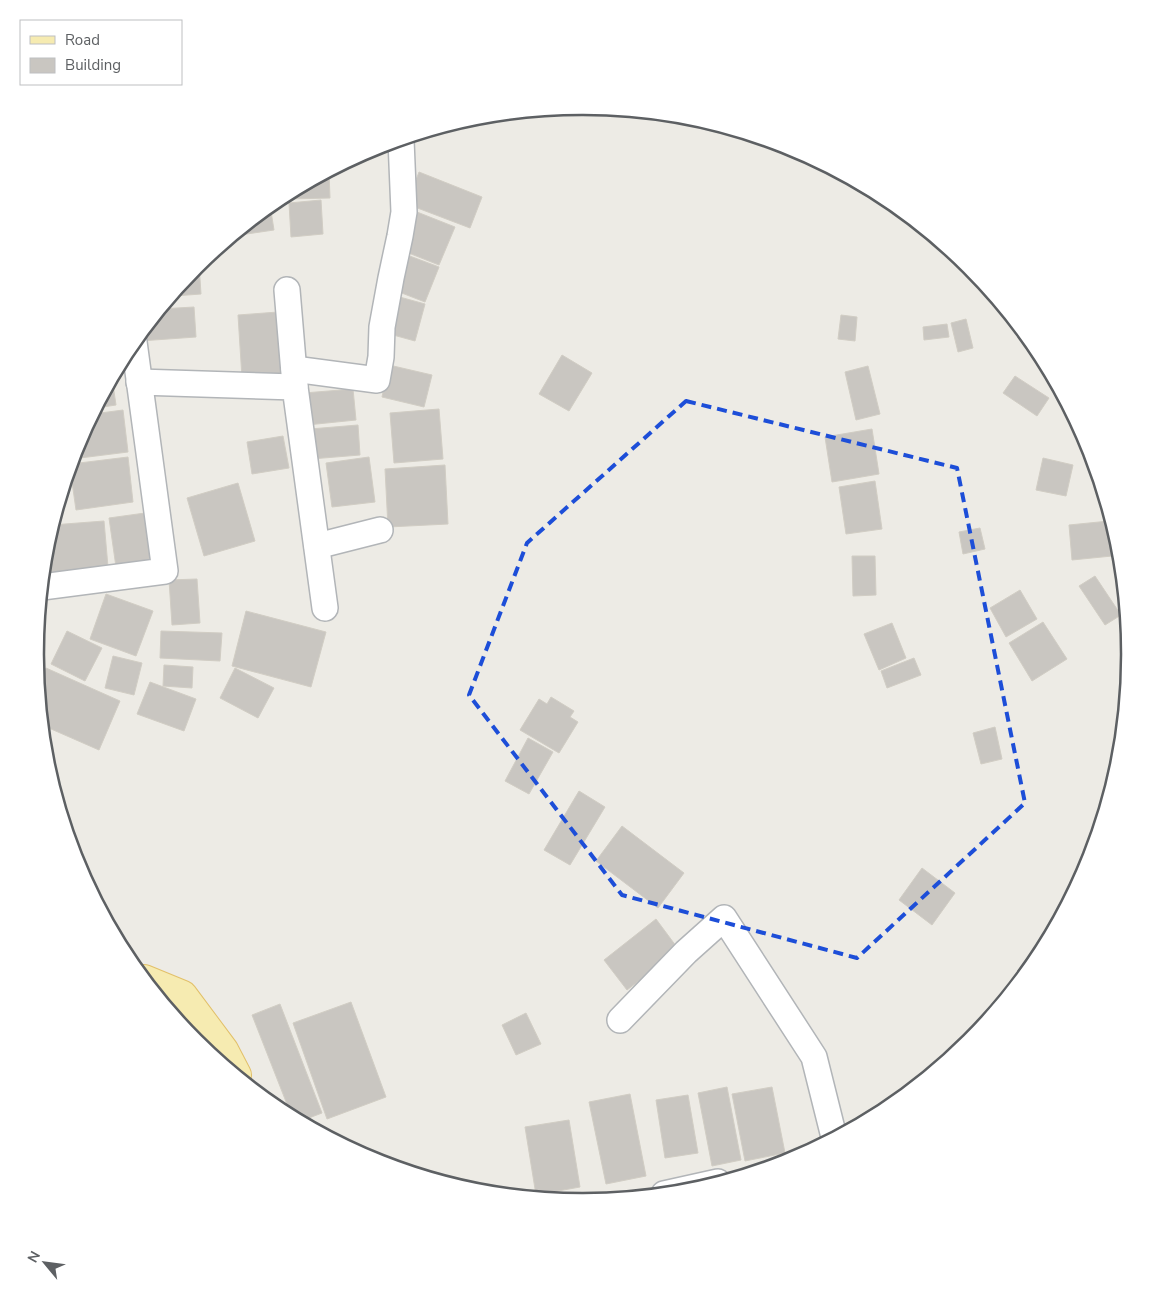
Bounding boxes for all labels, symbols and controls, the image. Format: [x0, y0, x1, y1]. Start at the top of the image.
legend [20, 20, 182, 85]
text: Road [65, 30, 100, 50]
text: Building [65, 55, 121, 75]
north arrow [20, 1238, 70, 1288]
text: N [23, 1248, 45, 1266]

